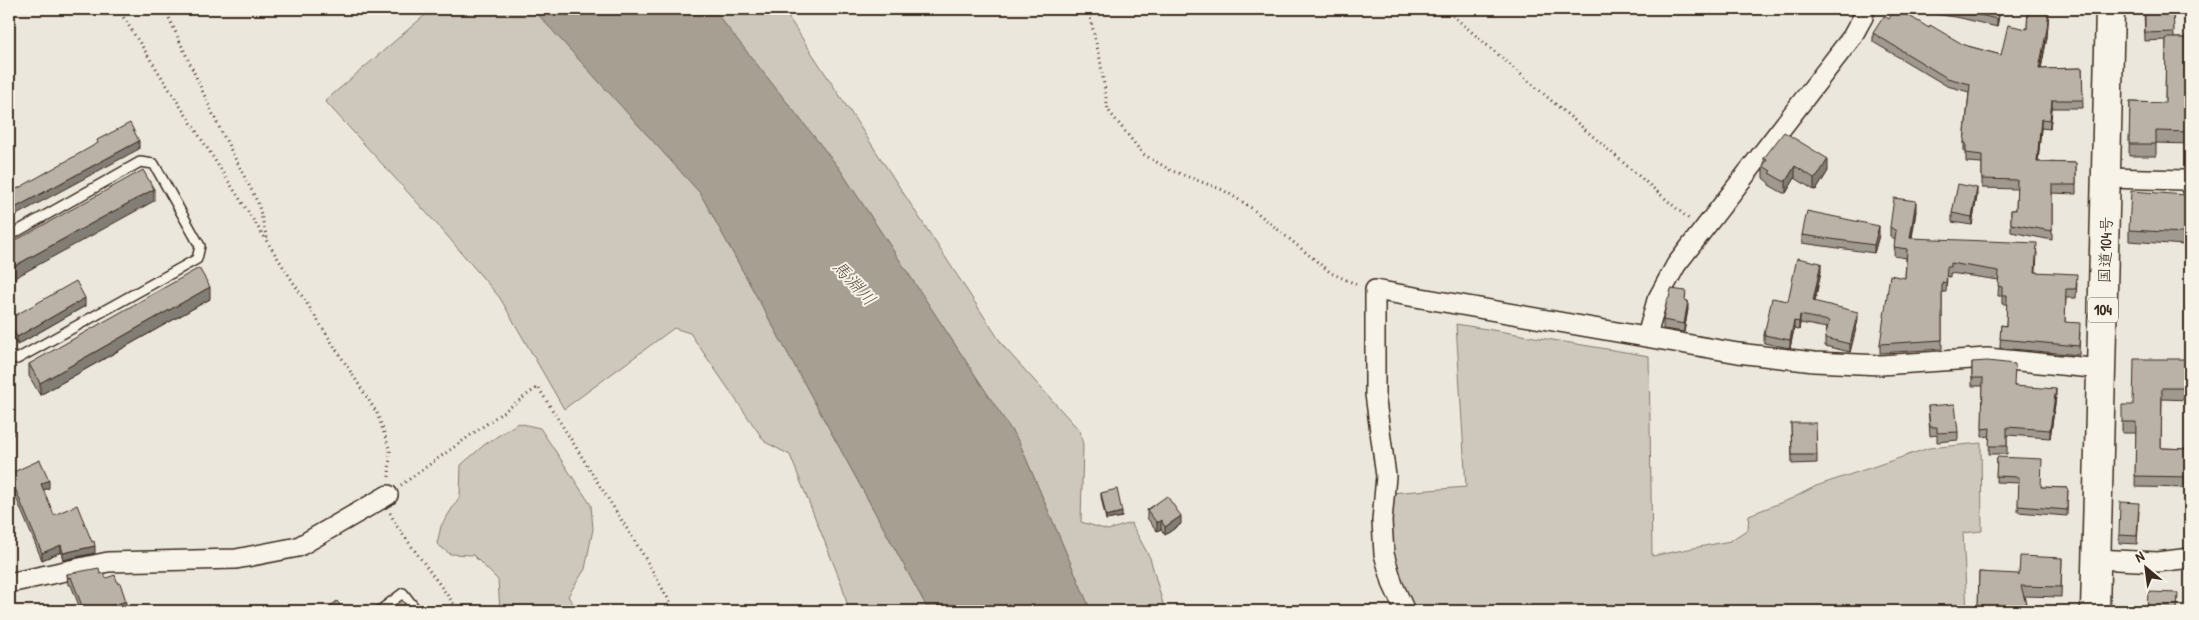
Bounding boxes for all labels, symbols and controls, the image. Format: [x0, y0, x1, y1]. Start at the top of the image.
street label: 国道104号 [2093, 216, 2117, 284]
water label: 馬淵川 [827, 254, 882, 311]
road number: 104 [2088, 298, 2118, 322]
north arrow [2122, 542, 2172, 592]
text: N [2132, 546, 2148, 566]

